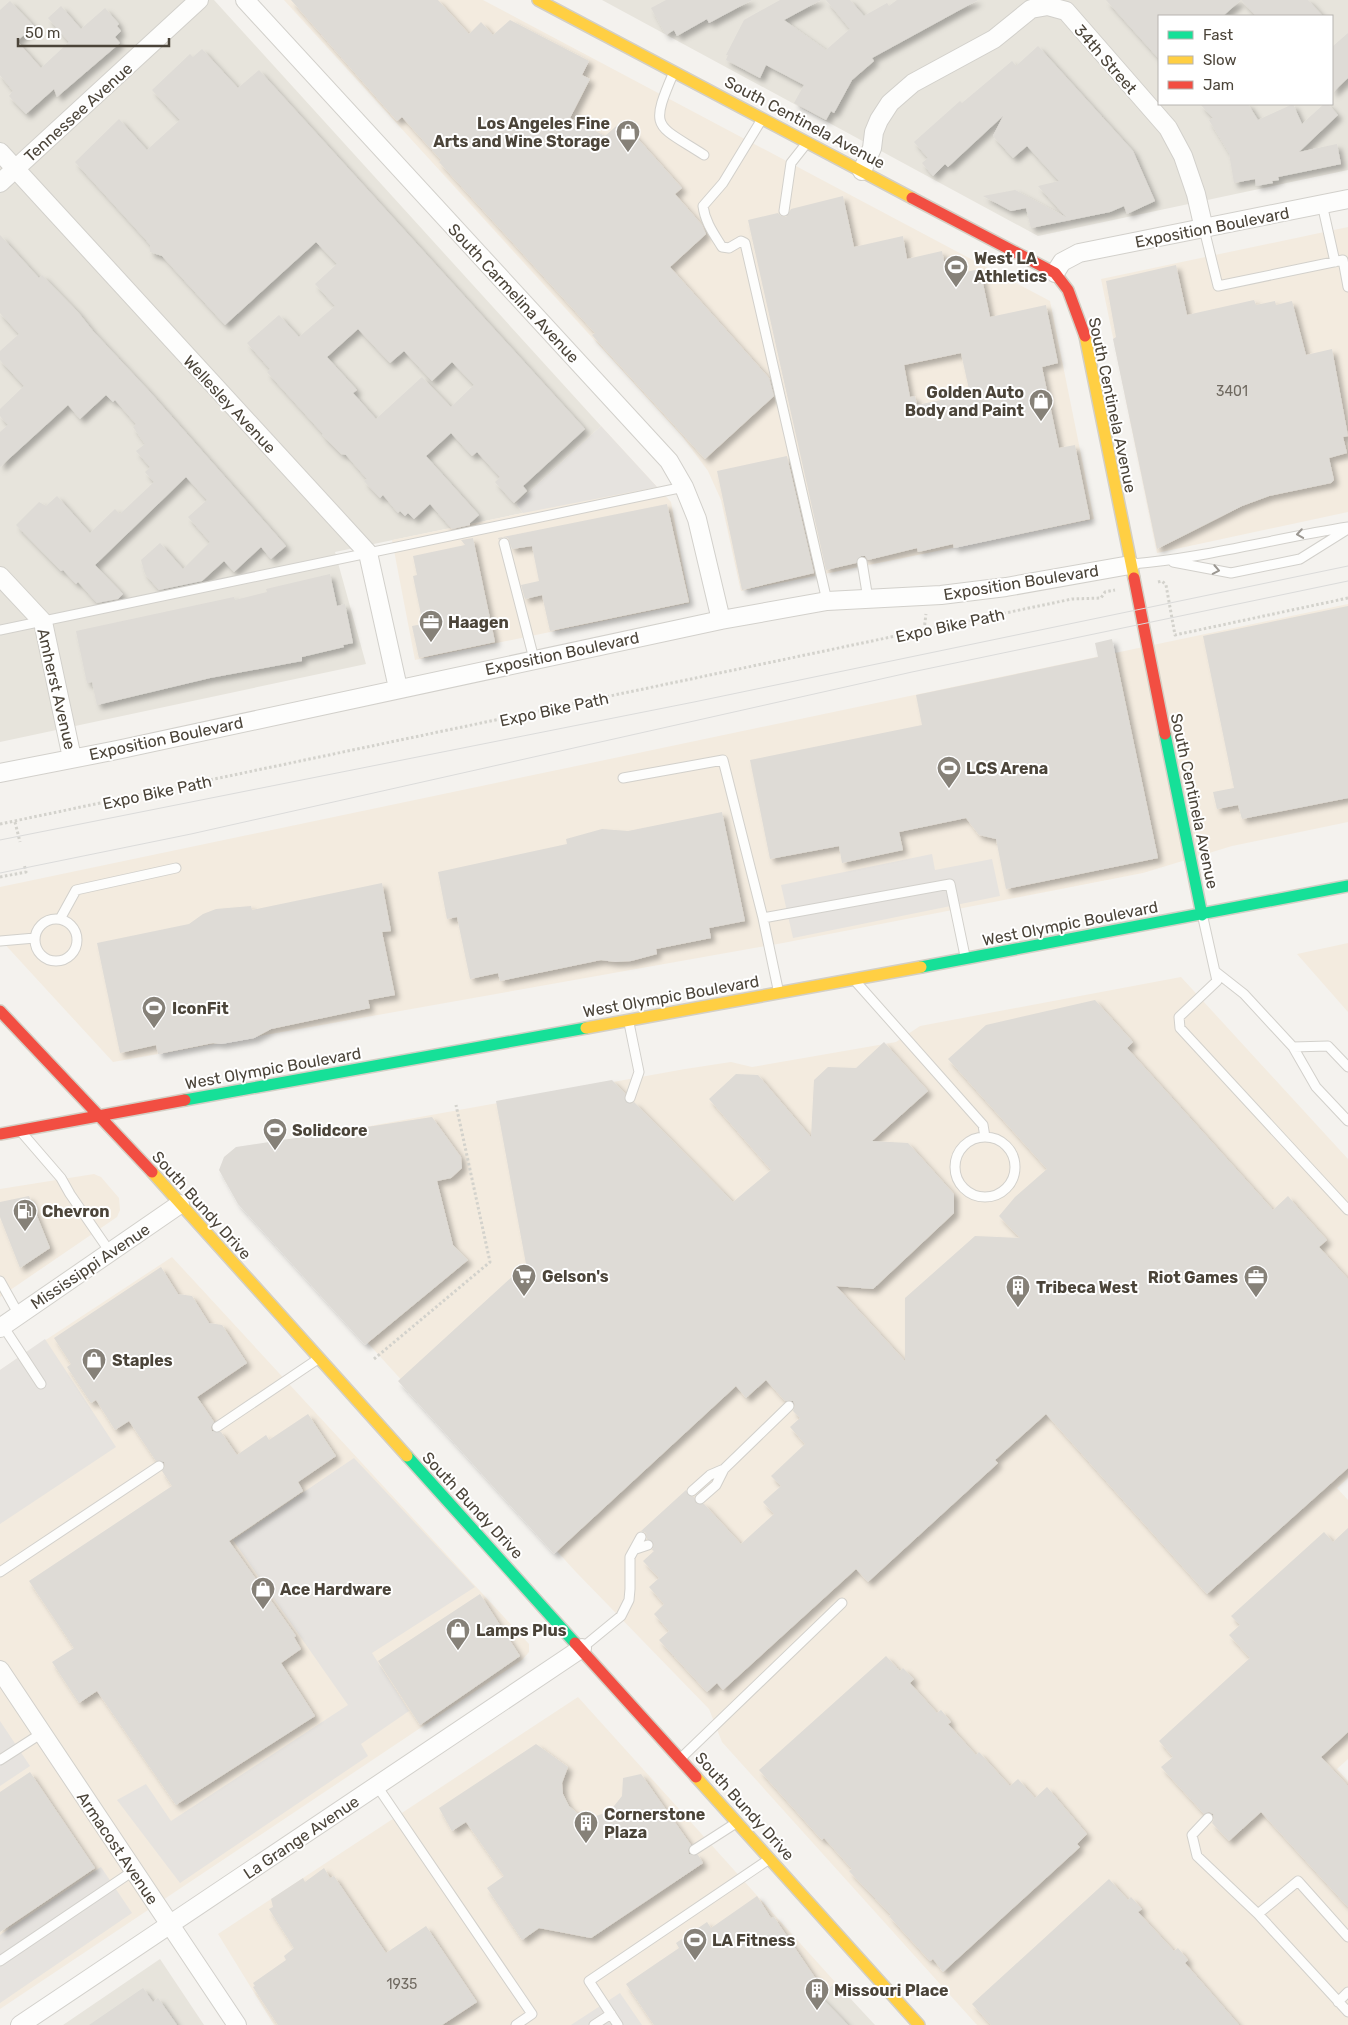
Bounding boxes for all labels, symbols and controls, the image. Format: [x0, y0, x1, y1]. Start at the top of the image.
scale bar [18, 15, 169, 47]
legend [1158, 15, 1333, 105]
street label: 34th Street [1070, 21, 1141, 98]
text: 50 m [25, 24, 60, 42]
text: Fast [1203, 26, 1233, 44]
text: Slow [1203, 51, 1236, 69]
street label: Tennessee Avenue [20, 59, 136, 166]
street label: South Centinela Avenue [721, 72, 888, 173]
text: Jam [1203, 76, 1234, 94]
place label: Los Angeles Fine Arts and Wine Storage [433, 114, 610, 151]
shop icon: Los Angeles Fine Arts and Wine Storage [615, 119, 641, 153]
street label: Exposition Boulevard [1133, 203, 1291, 252]
street label: South Carmelina Avenue [444, 220, 583, 367]
place label: West LA Athletics [974, 249, 1047, 286]
sports icon: West LA Athletics [943, 254, 969, 288]
street label: South Centinela Avenue [1085, 316, 1140, 495]
street label: Wellesley Avenue [179, 351, 280, 457]
place label: Golden Auto Body and Paint [905, 383, 1025, 420]
house number: 3401 [1216, 383, 1248, 400]
shop icon: Golden Auto Body and Paint [1028, 388, 1054, 422]
one-way arrow [1295, 529, 1304, 539]
street label: Exposition Boulevard [942, 561, 1100, 604]
one-way arrow [1212, 565, 1220, 575]
street label: Expo Bike Path [894, 605, 1006, 646]
office icon: Haagen [418, 609, 444, 643]
place label: Haagen [448, 613, 509, 632]
street label: Amherst Avenue [33, 627, 80, 752]
street label: Exposition Boulevard [483, 628, 641, 679]
street label: Expo Bike Path [498, 689, 610, 730]
street label: South Centinela Avenue [1167, 712, 1222, 891]
street label: Exposition Boulevard [87, 713, 245, 764]
sports icon: LCS Arena [936, 755, 962, 789]
place label: LCS Arena [966, 759, 1048, 778]
street label: Expo Bike Path [101, 772, 213, 813]
street label: West Olympic Boulevard [981, 897, 1160, 950]
street label: West Olympic Boulevard [582, 972, 761, 1021]
sports icon: IconFit [141, 995, 167, 1029]
place label: IconFit [172, 999, 229, 1018]
street label: West Olympic Boulevard [184, 1044, 363, 1093]
sports icon: Solidcore [262, 1117, 288, 1151]
place label: Solidcore [292, 1121, 368, 1140]
street label: South Bundy Drive [148, 1147, 255, 1263]
fuel station icon: Chevron [12, 1198, 38, 1232]
place label: Chevron [42, 1202, 110, 1221]
street label: Mississippi Avenue [27, 1220, 153, 1313]
supermarket icon: Gelson's [511, 1263, 537, 1297]
office icon: Riot Games [1243, 1264, 1269, 1298]
place label: Gelson's [542, 1267, 609, 1286]
place label: Riot Games [1148, 1268, 1238, 1287]
building icon: Tribeca West [1005, 1274, 1031, 1308]
place label: Tribeca West [1036, 1278, 1138, 1297]
shop icon: Staples [81, 1347, 107, 1381]
place label: Staples [112, 1351, 173, 1370]
street label: South Bundy Drive [418, 1448, 527, 1563]
shop icon: Ace Hardware [250, 1576, 276, 1610]
place label: Ace Hardware [280, 1580, 392, 1599]
shop icon: Lamps Plus [445, 1617, 471, 1651]
place label: Lamps Plus [476, 1621, 567, 1640]
street label: South Bundy Drive [691, 1748, 798, 1864]
street label: Armacost Avenue [73, 1788, 162, 1908]
street label: La Grange Avenue [240, 1792, 363, 1883]
place label: Cornerstone Plaza [604, 1805, 705, 1842]
building icon: Cornerstone Plaza [573, 1810, 599, 1844]
sports icon: LA Fitness [682, 1927, 708, 1961]
place label: LA Fitness [712, 1931, 796, 1950]
house number: 1935 [387, 1976, 417, 1993]
building icon: Missouri Place [804, 1977, 830, 2011]
place label: Missouri Place [834, 1981, 949, 2000]

